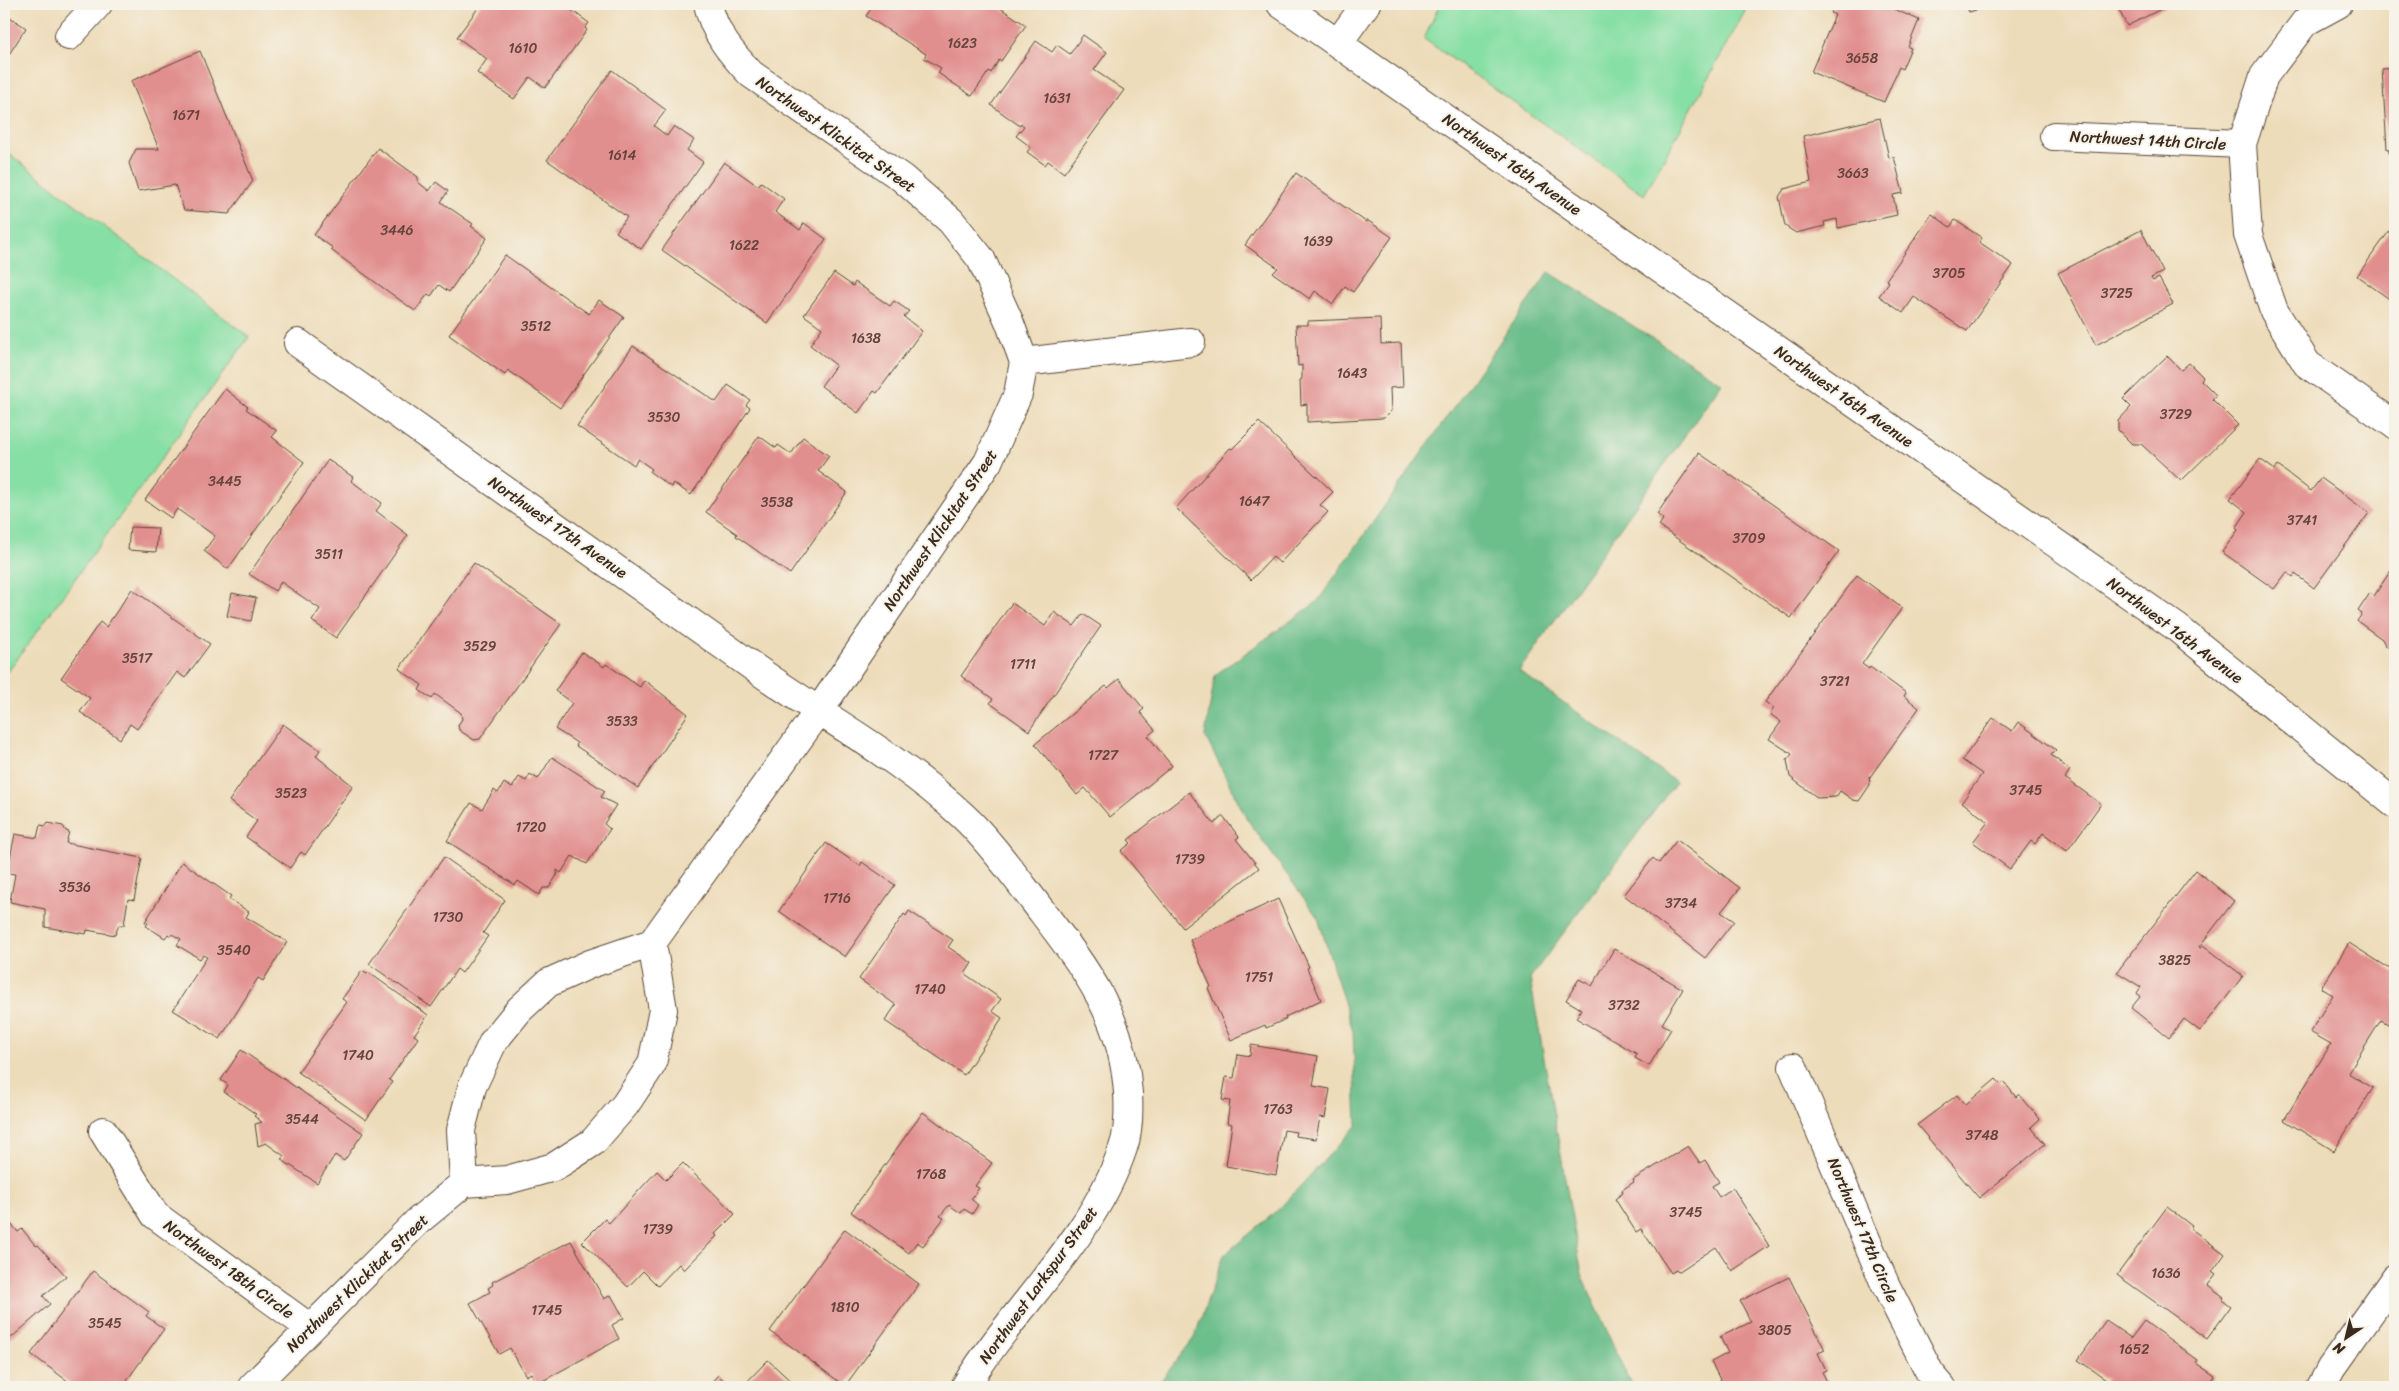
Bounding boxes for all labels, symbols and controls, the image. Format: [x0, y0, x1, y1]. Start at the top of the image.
house number: 1623 [947, 31, 977, 56]
house number: 1610 [509, 36, 538, 61]
house number: 3658 [1846, 46, 1879, 71]
street label: Northwest Klickitat Street [750, 68, 922, 200]
house number: 1631 [1043, 86, 1071, 111]
house number: 1671 [172, 103, 200, 128]
street label: Northwest 16th Avenue [1436, 105, 1588, 223]
street label: Northwest 14th Circle [2069, 121, 2227, 159]
house number: 1614 [608, 143, 637, 168]
house number: 3663 [1837, 161, 1869, 186]
house number: 3446 [380, 218, 414, 243]
house number: 1639 [1303, 229, 1334, 254]
house number: 1622 [729, 233, 759, 258]
house number: 3705 [1932, 261, 1966, 286]
house number: 3725 [2101, 281, 2134, 306]
house number: 3512 [521, 314, 551, 339]
house number: 1638 [851, 326, 882, 351]
street label: Northwest 16th Avenue [1768, 337, 1920, 455]
house number: 1643 [1337, 361, 1368, 386]
house number: 3729 [2160, 402, 2193, 427]
house number: 3530 [648, 405, 681, 430]
street label: Northwest Klickitat Street [875, 443, 1005, 617]
street label: Northwest 17th Avenue [482, 468, 634, 586]
house number: 3445 [208, 469, 242, 494]
house number: 1647 [1239, 489, 1270, 514]
house number: 3538 [761, 490, 794, 515]
house number: 3741 [2287, 508, 2317, 533]
house number: 3709 [1732, 526, 1766, 551]
house number: 3511 [315, 542, 343, 567]
street label: Northwest 16th Avenue [2100, 569, 2250, 691]
house number: 3529 [464, 634, 497, 659]
house number: 3517 [122, 646, 153, 671]
house number: 1711 [1010, 652, 1036, 677]
house number: 3721 [1820, 669, 1850, 694]
house number: 3533 [606, 709, 638, 734]
house number: 1727 [1088, 743, 1119, 768]
house number: 3745 [2010, 778, 2043, 803]
house number: 3523 [275, 781, 307, 806]
house number: 1720 [516, 815, 547, 840]
house number: 1739 [1175, 847, 1206, 872]
house number: 3536 [59, 875, 91, 900]
house number: 1716 [823, 886, 851, 911]
house number: 3734 [1665, 891, 1697, 916]
house number: 1730 [433, 905, 463, 930]
house number: 3540 [217, 938, 251, 963]
house number: 3825 [2159, 948, 2192, 973]
house number: 1751 [1245, 965, 1273, 990]
house number: 1740 [914, 977, 946, 1002]
house number: 3732 [1608, 993, 1640, 1018]
house number: 1740 [342, 1043, 374, 1068]
house number: 1763 [1263, 1097, 1293, 1122]
house number: 3544 [285, 1107, 319, 1132]
house number: 3748 [1966, 1123, 1999, 1148]
street label: Northwest 17th Circle [1819, 1153, 1907, 1307]
house number: 1768 [916, 1162, 947, 1187]
street label: Northwest Larkspur Street [971, 1200, 1105, 1370]
house number: 3745 [1670, 1200, 1703, 1225]
street label: Northwest Klickitat Street [279, 1207, 435, 1359]
street label: Northwest 18th Circle [157, 1211, 301, 1327]
house number: 1739 [643, 1217, 674, 1242]
house number: 1636 [2151, 1261, 2181, 1286]
house number: 1810 [830, 1295, 860, 1320]
house number: 1745 [531, 1298, 563, 1323]
house number: 3545 [88, 1311, 122, 1336]
north arrow [2322, 1314, 2372, 1364]
house number: 3805 [1758, 1318, 1792, 1343]
text: N [2327, 1335, 2351, 1362]
house number: 1652 [2119, 1337, 2149, 1362]

